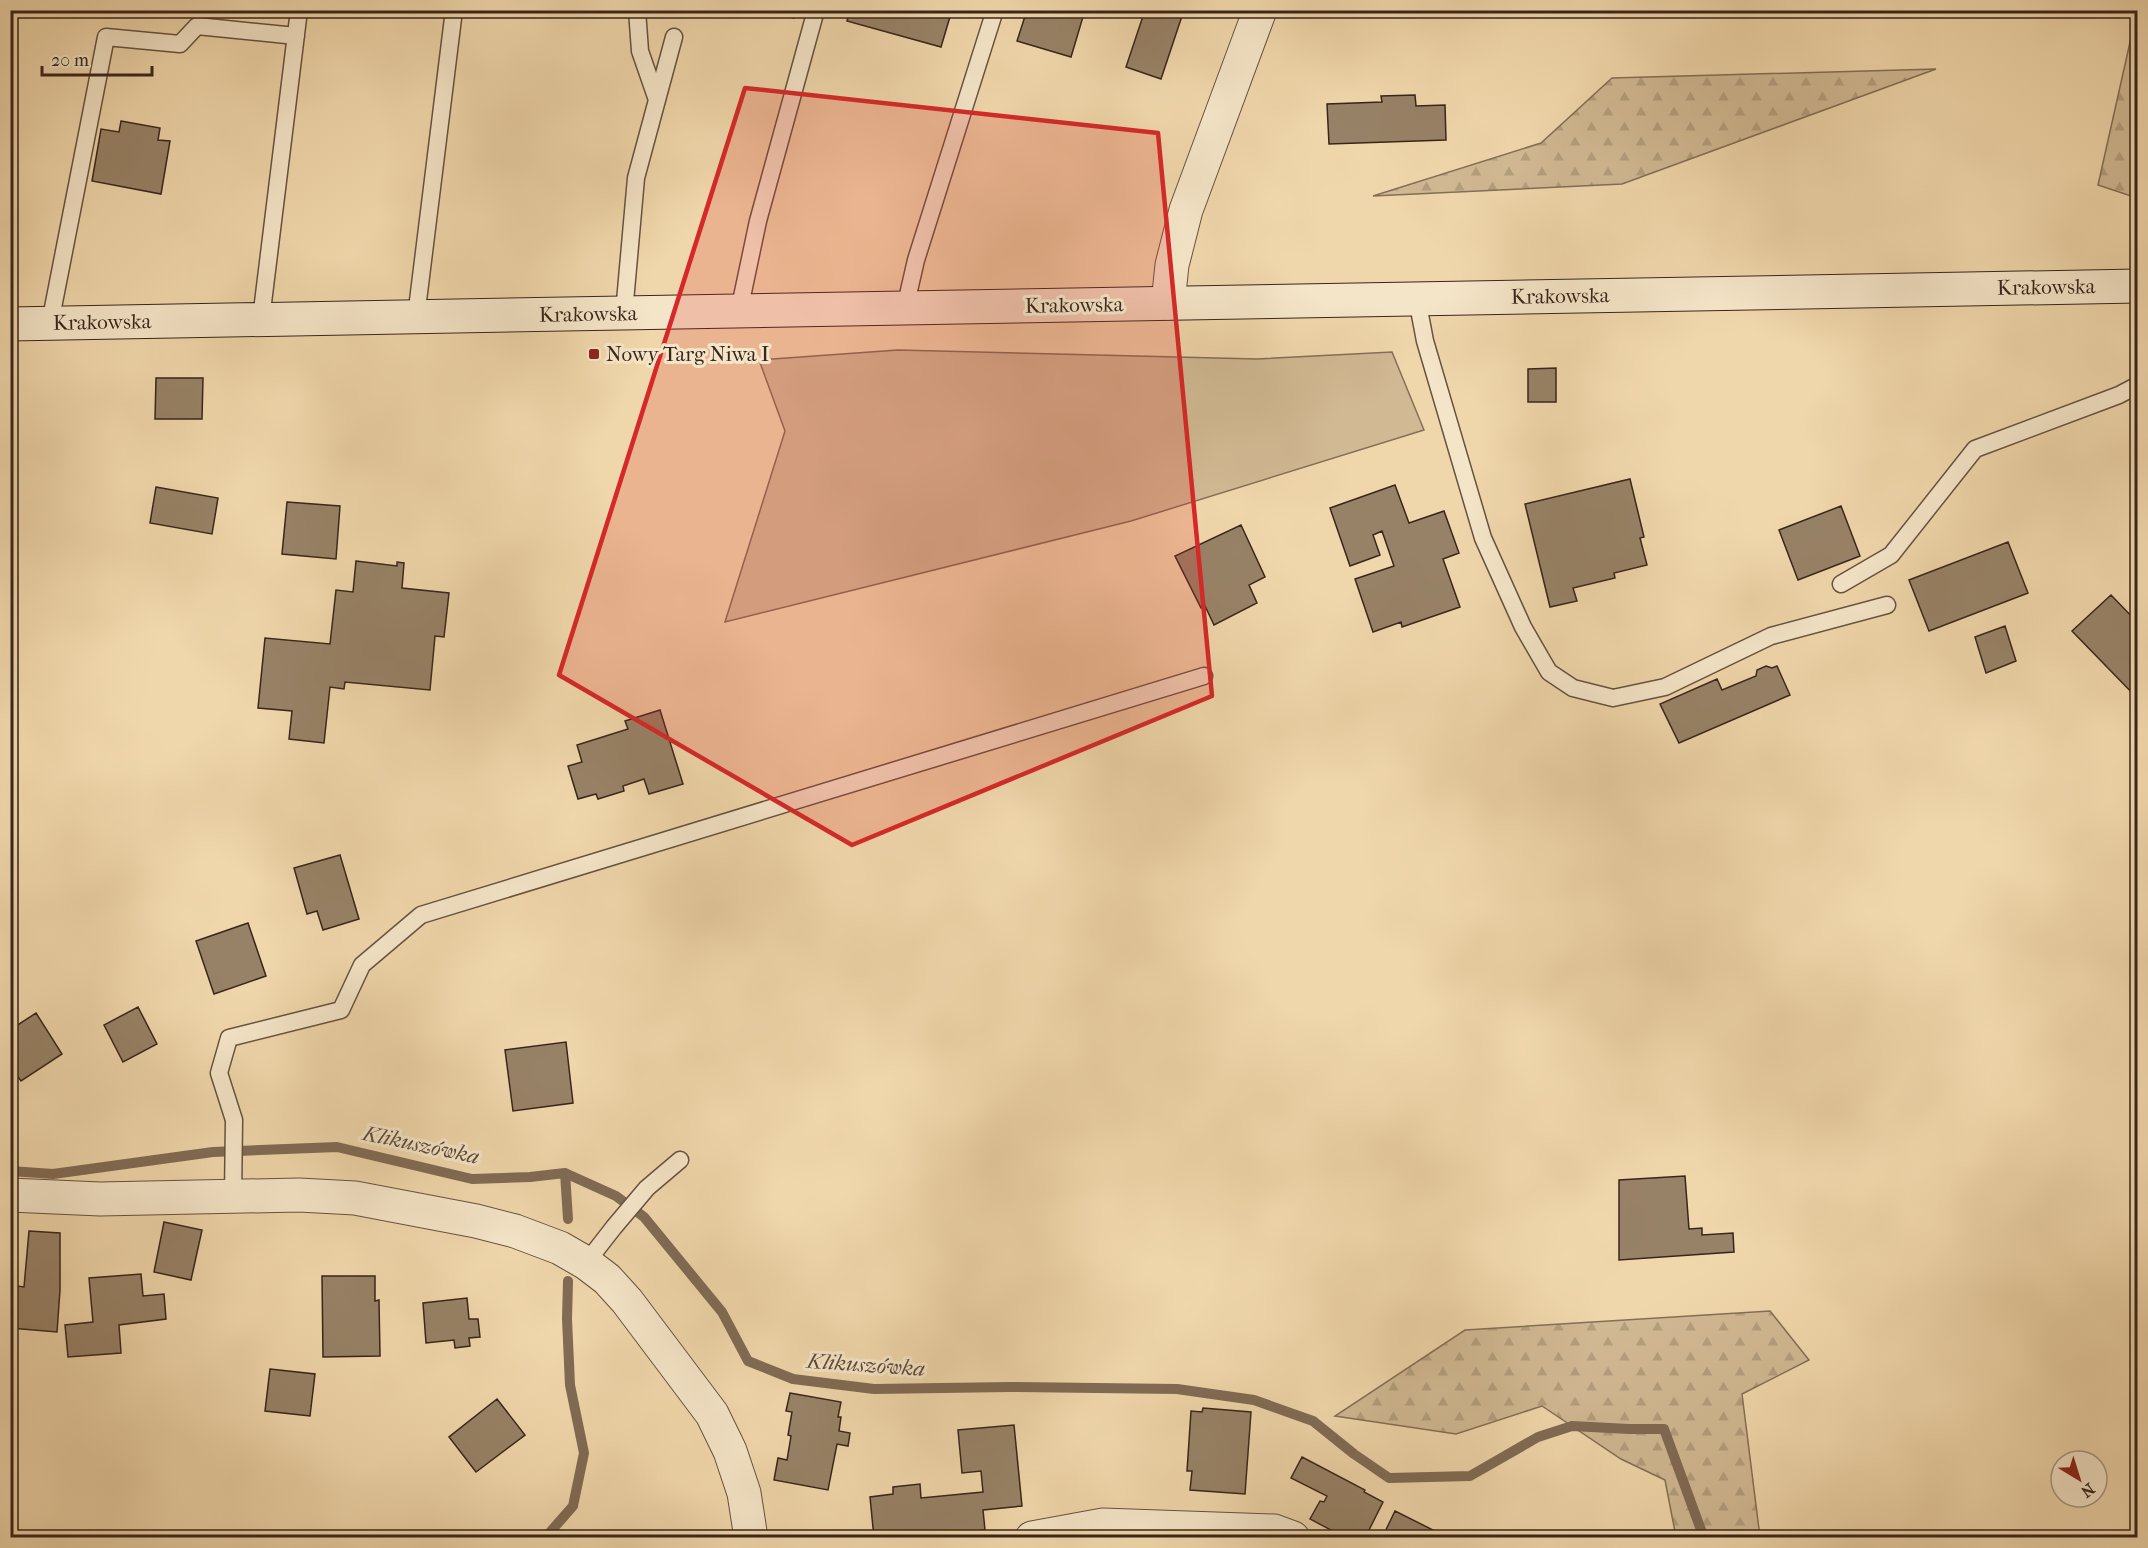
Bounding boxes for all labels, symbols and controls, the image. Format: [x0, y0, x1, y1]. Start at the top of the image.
scale bar [42, 39, 152, 77]
text: 20 m [51, 50, 89, 71]
street label: Krakowska [1997, 274, 2096, 300]
street label: Krakowska [1511, 283, 1610, 309]
street label: Krakowska [1025, 292, 1124, 318]
street label: Krakowska [539, 301, 638, 327]
street label: Krakowska [53, 309, 152, 335]
place label: Nowy Targ Niwa I [606, 342, 769, 366]
marker: Nowy Targ Niwa I [587, 347, 601, 361]
water label: Klikuszówka [358, 1120, 482, 1170]
water label: Klikuszówka [804, 1348, 926, 1382]
north arrow [2049, 1449, 2109, 1509]
text: N [2077, 1479, 2099, 1502]

